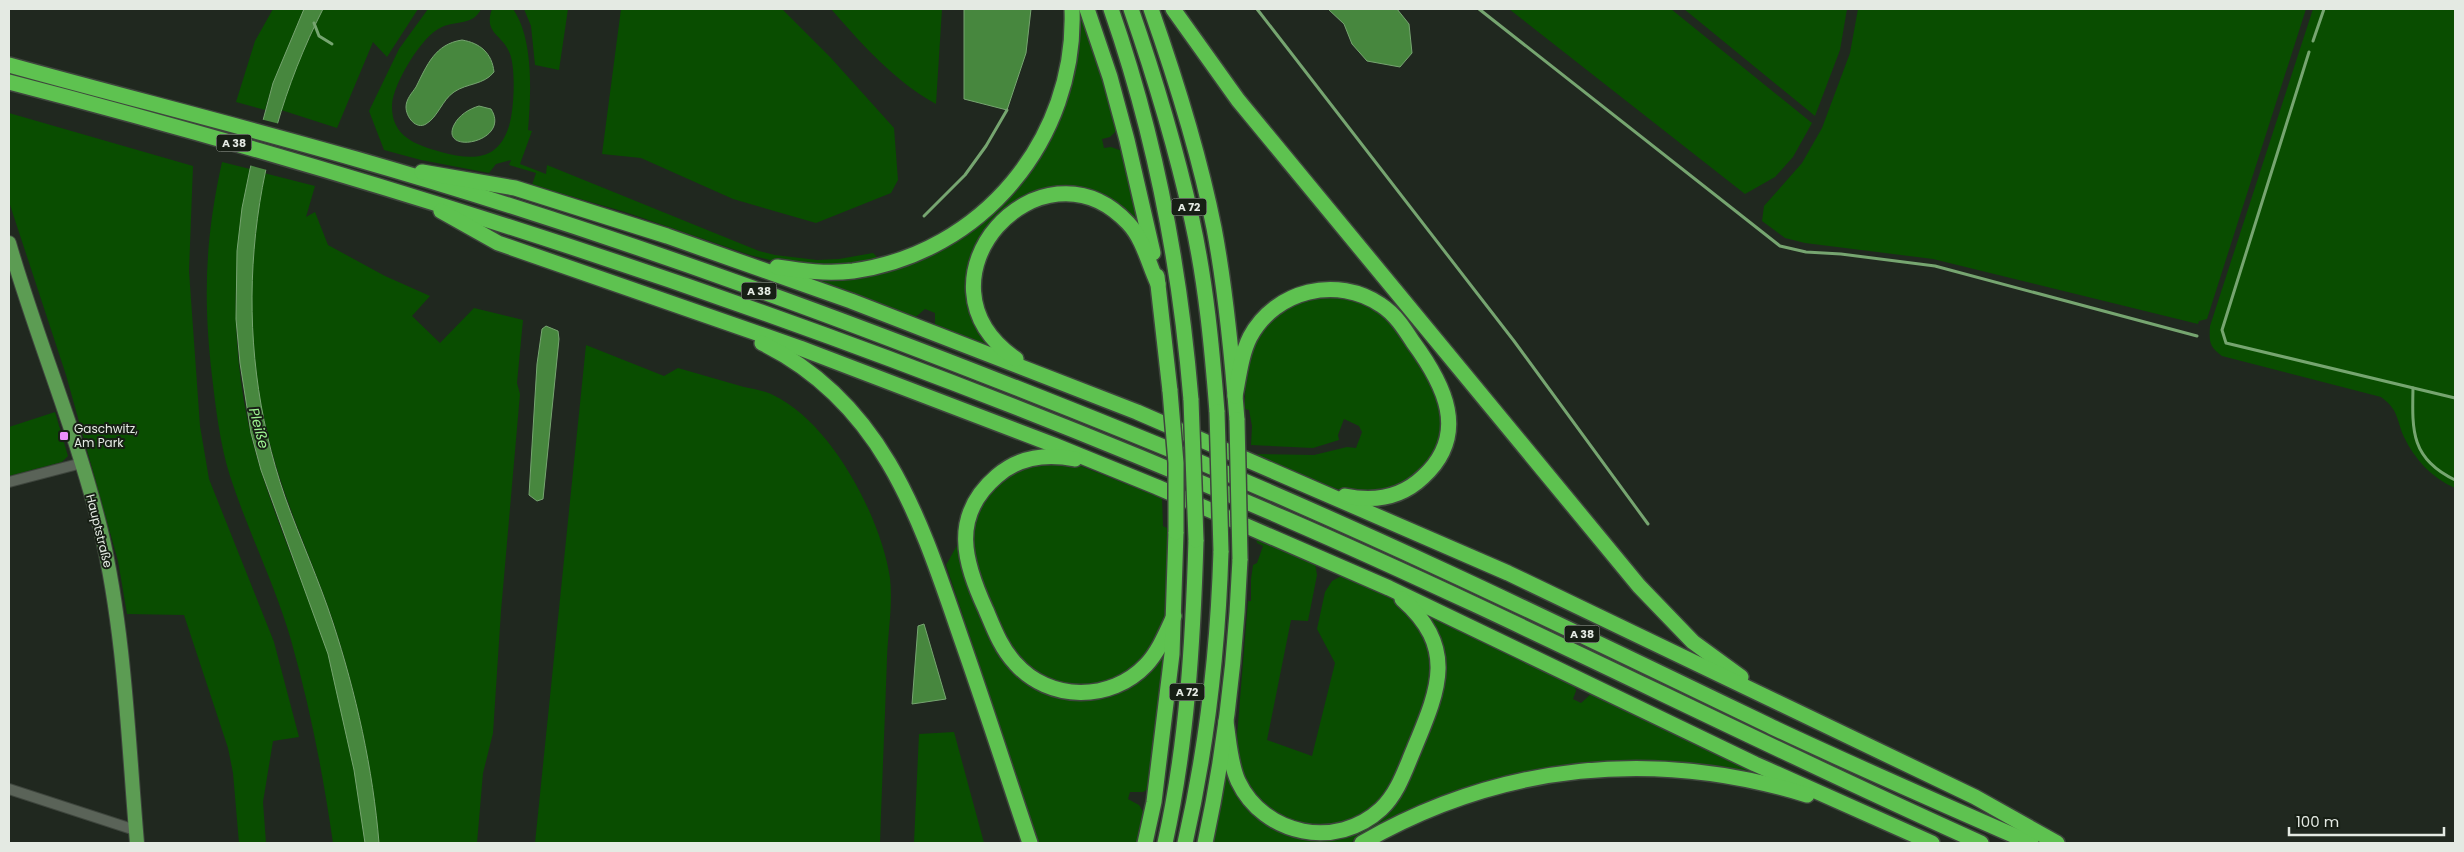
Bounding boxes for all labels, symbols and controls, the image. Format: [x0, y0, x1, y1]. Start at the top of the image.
road number: A 38 [216, 134, 252, 152]
road number: A 72 [1172, 198, 1206, 216]
road number: A 38 [742, 282, 776, 300]
water label: Pleiße [244, 405, 274, 451]
place label: Gaschwitz, Am Park [74, 420, 138, 451]
marker: Gaschwitz, Am Park [58, 430, 70, 442]
street label: Hauptstraße [82, 492, 117, 570]
road number: A 38 [1564, 626, 1600, 642]
road number: A 72 [1170, 684, 1204, 700]
scale bar [2289, 804, 2444, 836]
text: 100 m [2296, 811, 2339, 832]

